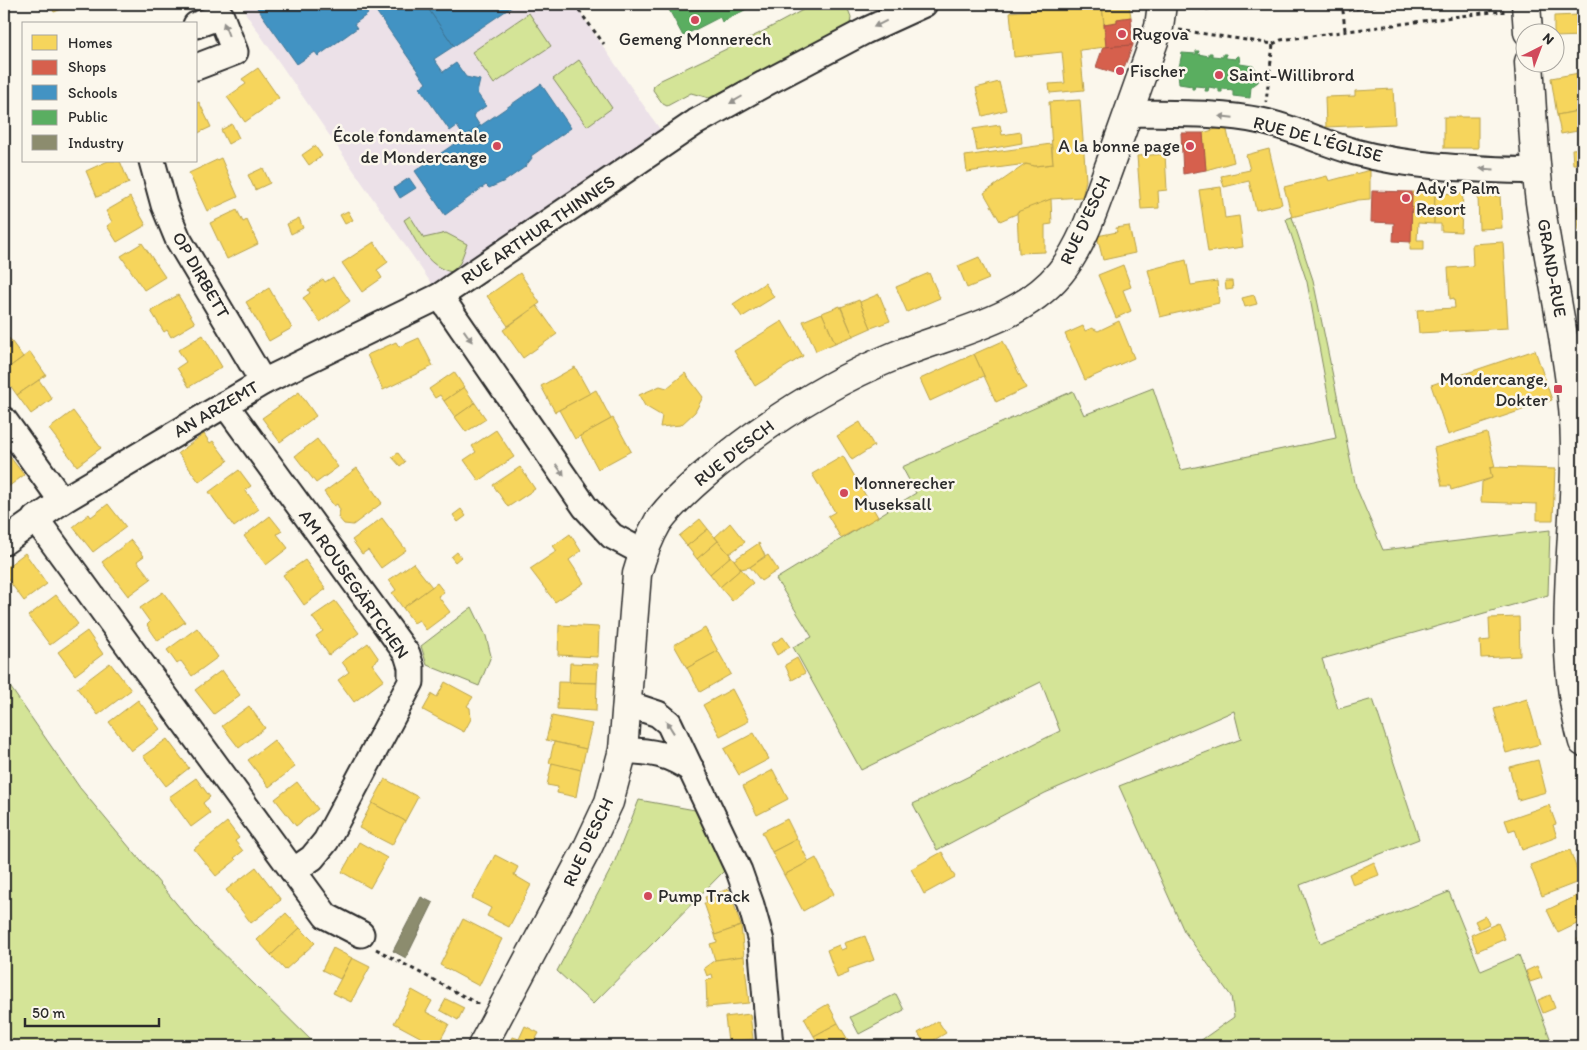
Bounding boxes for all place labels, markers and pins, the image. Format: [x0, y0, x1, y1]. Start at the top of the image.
marker: Gemeng Monnerech [689, 14, 701, 26]
place label: Rugova [1132, 23, 1190, 45]
place label: Gemeng Monnerech [619, 28, 771, 50]
marker: Rugova [1116, 28, 1128, 40]
place label: Fischer [1130, 60, 1186, 82]
place label: Saint-Willibrord [1229, 64, 1355, 86]
marker: Fischer [1114, 65, 1126, 77]
marker: Saint-Willibrord [1213, 69, 1225, 81]
place label: École fondamentale de Mondercange [333, 125, 487, 168]
place label: A la bonne page [1058, 135, 1180, 157]
marker: École fondamentale de Mondercange [491, 140, 503, 152]
marker: A la bonne page [1184, 140, 1196, 152]
place label: Ady's Palm Resort [1416, 177, 1501, 220]
marker: Ady's Palm Resort [1400, 192, 1412, 204]
place label: Mondercange, Dokter [1440, 368, 1549, 411]
marker: Mondercange, Dokter [1552, 383, 1564, 395]
place label: Monnerecher Museksall [854, 472, 956, 515]
marker: Monnerecher Museksall [838, 487, 850, 499]
place label: Pump Track [658, 885, 750, 907]
marker: Pump Track [642, 890, 654, 902]

